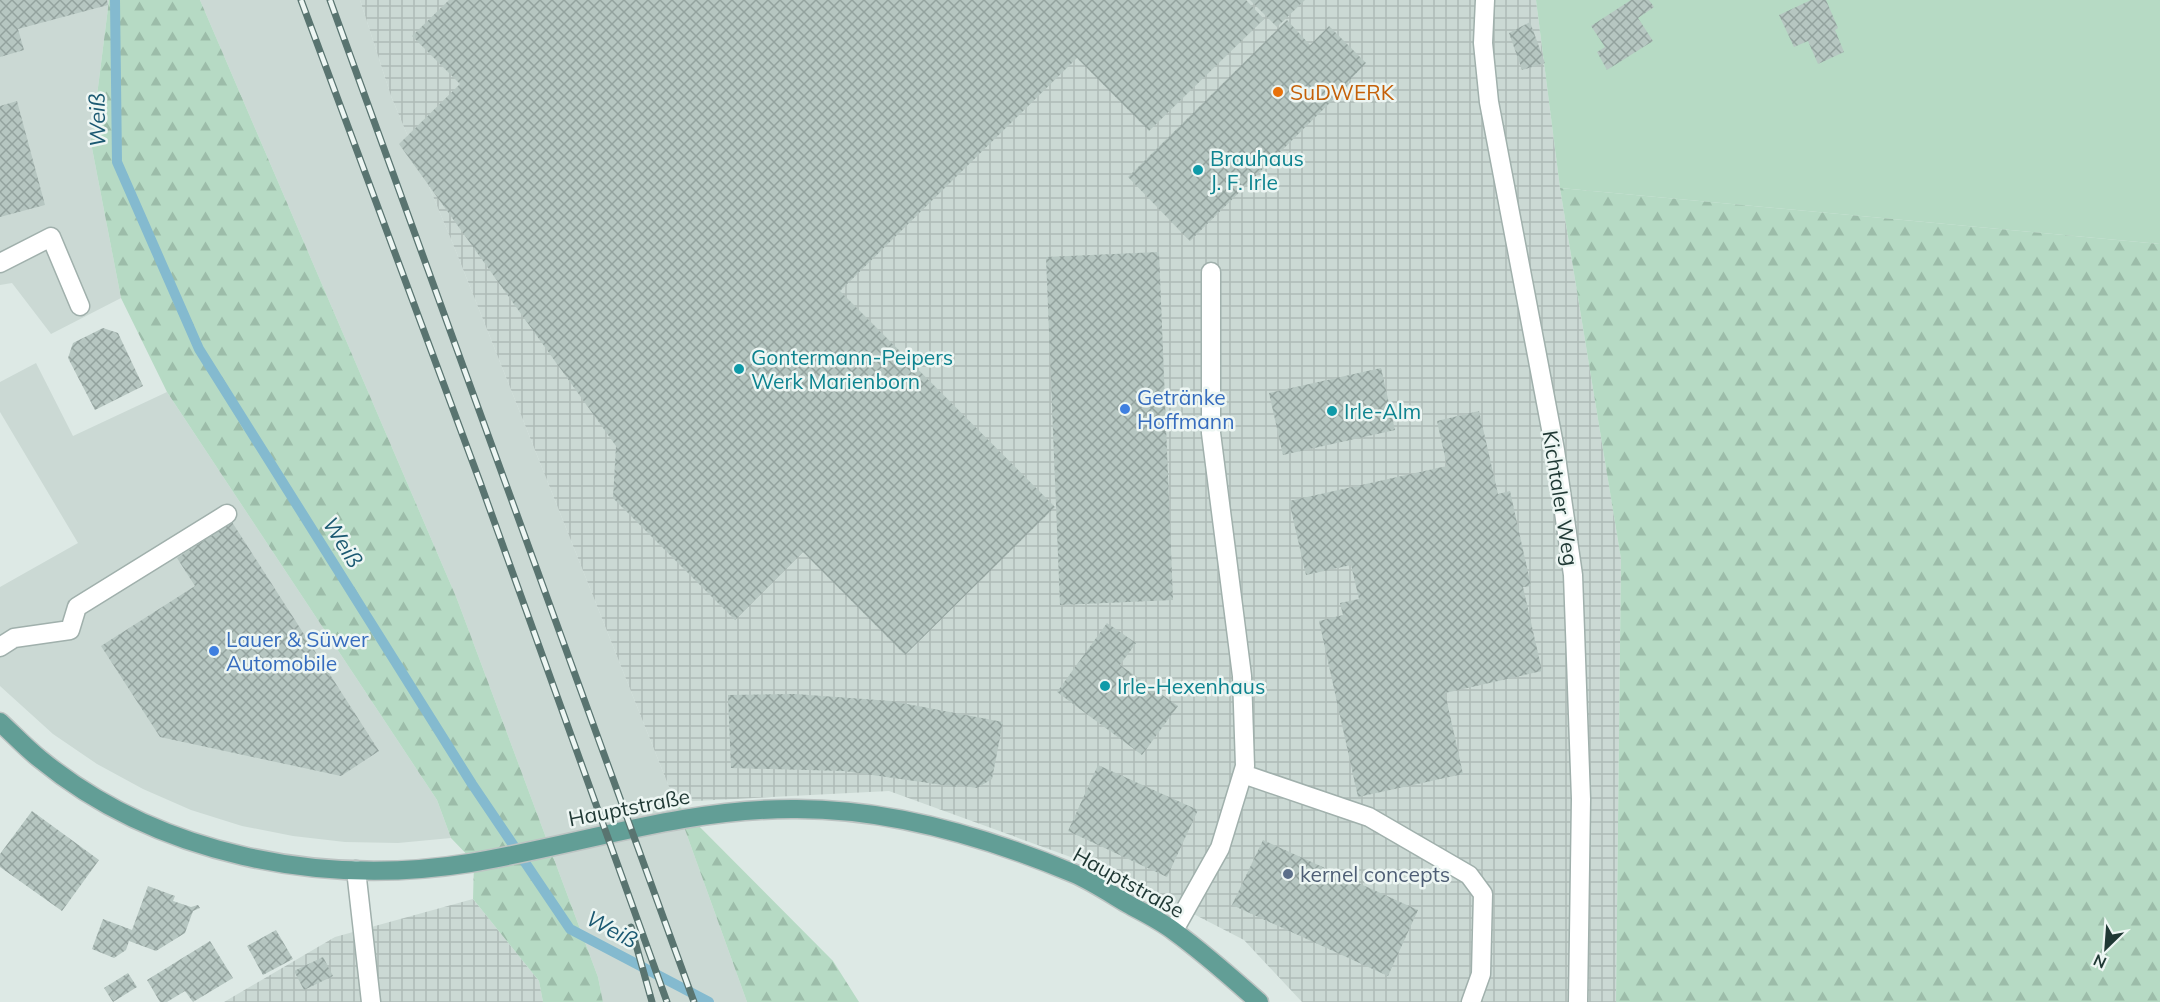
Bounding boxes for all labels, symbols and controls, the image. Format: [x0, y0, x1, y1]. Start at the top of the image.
place label: SuDWERK [1290, 79, 1395, 105]
marker: SuDWERK [1271, 85, 1285, 99]
water label: Weiß [83, 93, 111, 147]
place label: Brauhaus J. F. Irle [1210, 145, 1304, 195]
marker: Brauhaus J. F. Irle [1191, 163, 1205, 177]
place label: Gontermann-Peipers Werk Marienborn [751, 344, 953, 394]
marker: Gontermann-Peipers Werk Marienborn [732, 362, 746, 376]
place label: Getränke Hoffmann [1137, 384, 1234, 434]
place label: Irle-Alm [1344, 398, 1421, 424]
marker: Getränke Hoffmann [1118, 402, 1132, 416]
marker: Irle-Alm [1325, 404, 1339, 418]
street label: Kichtaler Weg [1537, 428, 1585, 568]
water label: Weiß [317, 512, 369, 572]
place label: Lauer & Süwer Automobile [226, 626, 369, 676]
marker: Lauer & Süwer Automobile [207, 644, 221, 658]
place label: Irle-Hexenhaus [1117, 673, 1265, 699]
marker: Irle-Hexenhaus [1098, 679, 1112, 693]
street label: Hauptstraße [566, 782, 692, 832]
street label: Hauptstraße [1069, 841, 1189, 923]
place label: kernel concepts [1300, 861, 1450, 887]
marker: kernel concepts [1281, 867, 1295, 881]
water label: Weiß [581, 904, 643, 954]
north arrow [2076, 918, 2136, 978]
text: N [2090, 950, 2109, 973]

